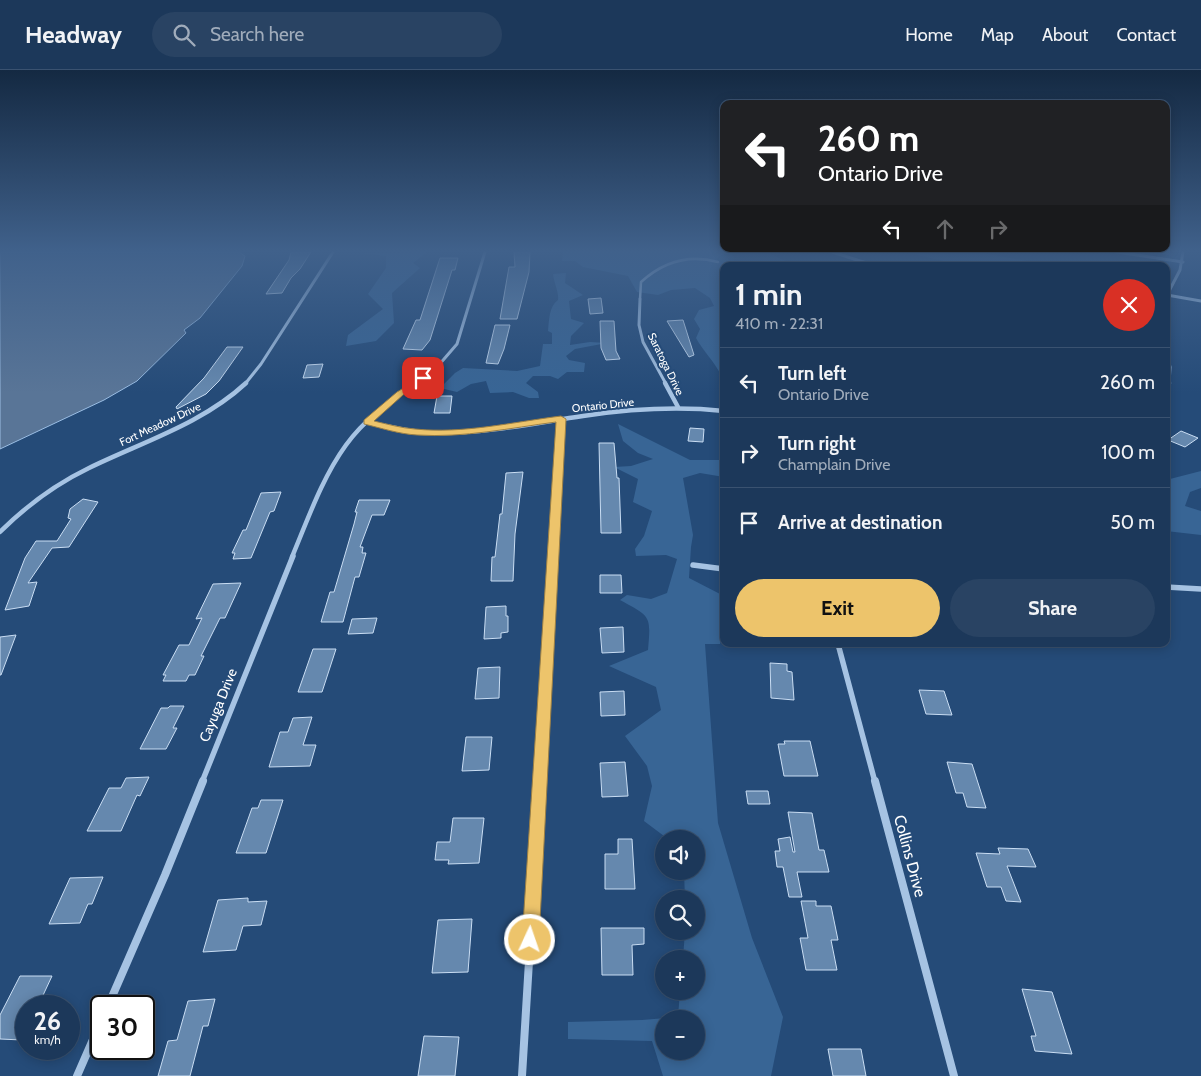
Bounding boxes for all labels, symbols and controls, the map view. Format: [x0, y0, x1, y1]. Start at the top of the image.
search box [152, 12, 502, 57]
text: Headway [25, 20, 122, 49]
icon: search [170, 21, 198, 49]
text: Search here [210, 23, 304, 46]
text: Home [905, 24, 953, 46]
text: Map [981, 24, 1014, 46]
text: About [1042, 24, 1088, 46]
text: Contact [1116, 24, 1176, 46]
text: 260 m [818, 117, 919, 160]
icon: left [735, 120, 800, 185]
text: Ontario Drive [818, 160, 943, 187]
icon: left [878, 215, 906, 243]
icon: ahead [931, 215, 959, 243]
icon: right [984, 215, 1012, 243]
text: 1 min [735, 276, 803, 313]
button: close [1103, 279, 1155, 331]
text: 410 m · 22:31 [735, 314, 823, 333]
street label: Saratoga Drive [645, 330, 687, 398]
pin [402, 357, 444, 399]
text: Turn left [778, 362, 846, 385]
icon: arrive [409, 364, 437, 392]
icon: left [735, 369, 763, 397]
text: 260 m [1100, 371, 1155, 394]
text: Ontario Drive [778, 385, 869, 404]
street label: Ontario Drive [571, 395, 635, 415]
street label: Fort Meadow Drive [117, 399, 203, 449]
text: Turn right [778, 432, 856, 455]
icon: right [735, 439, 763, 467]
text: 100 m [1101, 441, 1155, 464]
text: Champlain Drive [778, 455, 890, 474]
icon: arrive [735, 509, 763, 537]
text: Arrive at destination [778, 511, 942, 534]
text: 50 m [1111, 511, 1155, 534]
button: Exit [735, 579, 940, 637]
button: Share [950, 579, 1155, 637]
street label: Cayuga Drive [195, 666, 241, 744]
street label: Collins Drive [890, 813, 930, 899]
map controls [655, 830, 705, 1060]
button: sound [655, 830, 705, 880]
button: search [655, 890, 705, 940]
position arrow [503, 913, 555, 965]
button: + [655, 950, 705, 1000]
speed limit sign: 30 [90, 995, 155, 1060]
text: 26 [34, 1006, 61, 1036]
button: − [655, 1010, 705, 1060]
text: km/h [34, 1032, 61, 1047]

